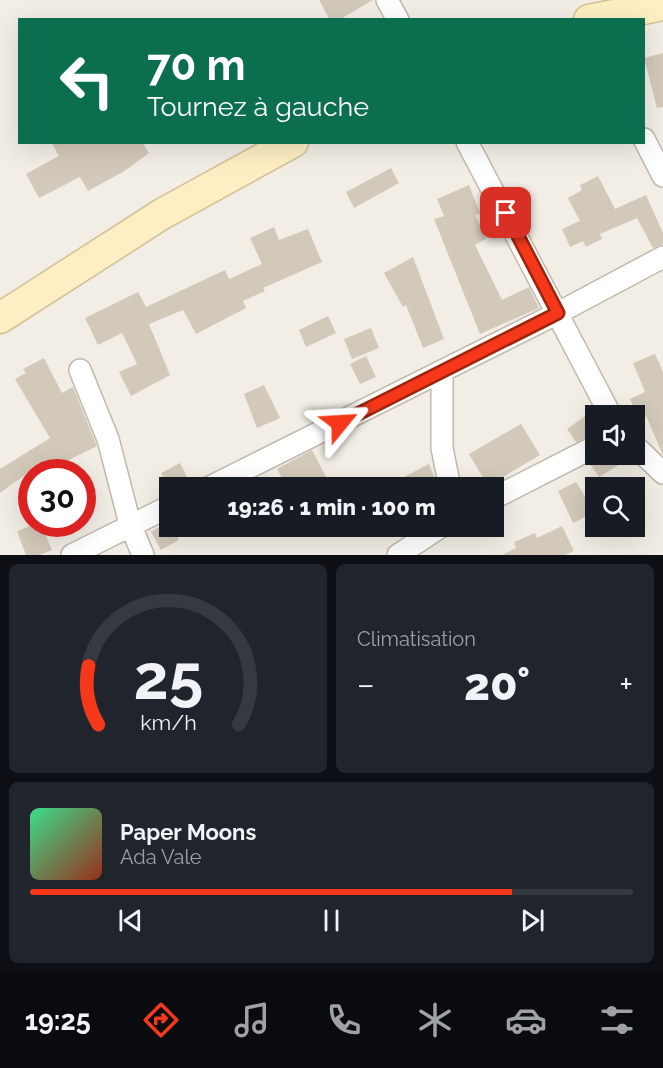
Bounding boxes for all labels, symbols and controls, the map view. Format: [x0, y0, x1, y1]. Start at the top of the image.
text: 70 m [147, 41, 246, 90]
icon: left [48, 42, 126, 120]
text: Tournez à gauche [147, 91, 369, 122]
pin [480, 187, 531, 238]
icon: arrive [489, 196, 522, 229]
position arrow [308, 391, 372, 455]
map controls [585, 405, 645, 537]
button: sound [585, 405, 645, 465]
speed limit sign: 30 [18, 459, 96, 537]
button: search [585, 477, 645, 537]
text: 19:26 · 1 min · 100 m [227, 494, 436, 520]
text: Climatisation [357, 627, 476, 651]
text: 25 [133, 640, 203, 714]
text: 20° [464, 658, 530, 711]
text: − [357, 665, 375, 704]
text: + [619, 665, 633, 704]
text: km/h [140, 711, 196, 736]
text: Paper Moons [120, 819, 256, 845]
text: Ada Vale [120, 845, 202, 869]
icon: previous [114, 904, 147, 937]
icon: pause [315, 904, 348, 937]
icon: next [516, 904, 549, 937]
icon: directions [140, 999, 182, 1041]
icon: music [231, 999, 273, 1041]
icon: phone [323, 999, 365, 1041]
icon: climate [414, 999, 456, 1041]
icon: car [505, 999, 547, 1041]
icon: filters [596, 999, 638, 1041]
text: 19:25 [25, 1005, 91, 1036]

